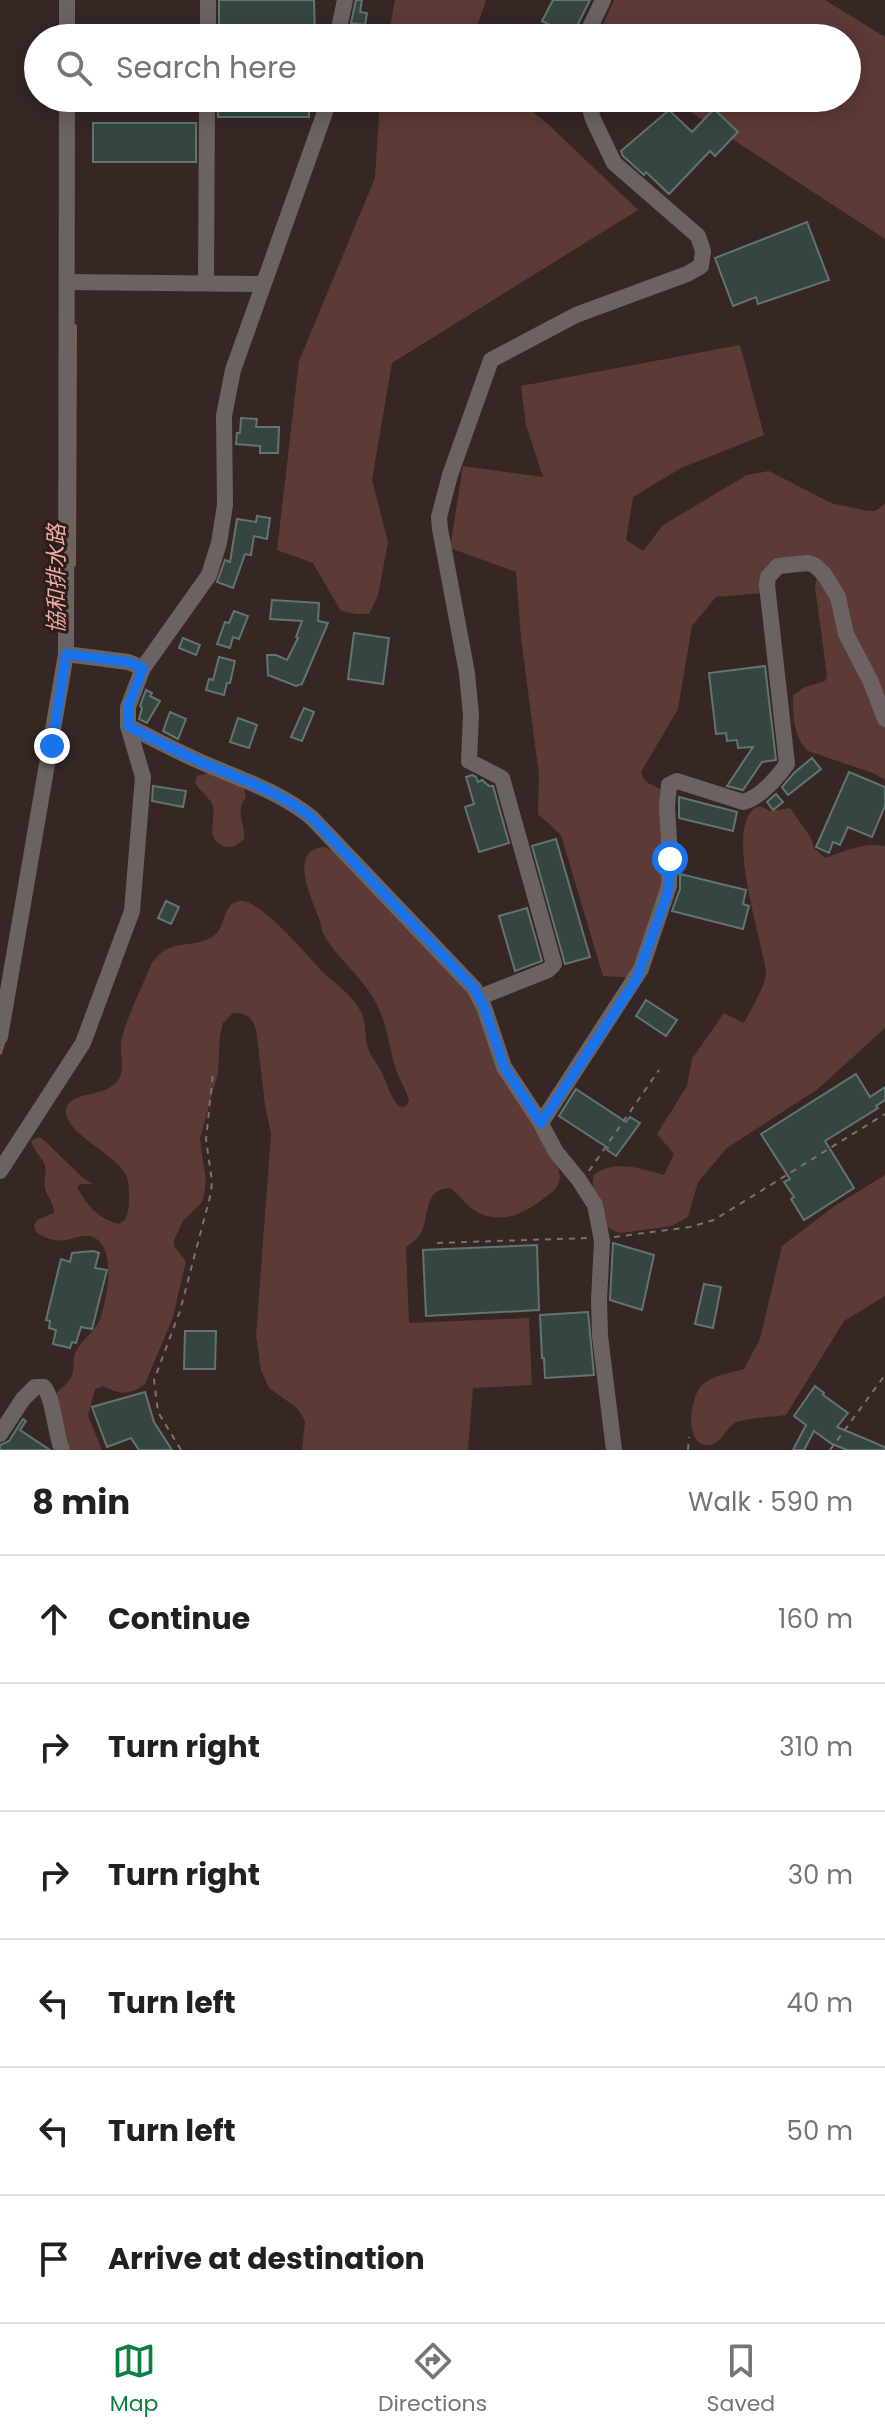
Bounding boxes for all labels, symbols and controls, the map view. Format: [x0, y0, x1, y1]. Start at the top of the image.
search box [24, 24, 861, 112]
icon: search [52, 46, 96, 90]
text: Search here [116, 46, 297, 89]
water label: 協和排水路 [41, 522, 72, 634]
route end [34, 728, 70, 764]
route start [652, 841, 688, 877]
text: 8 min [32, 1478, 130, 1526]
text: Walk · 590 m [688, 1484, 853, 1520]
icon: ahead [32, 1597, 76, 1641]
text: Continue [108, 1597, 250, 1640]
text: 160 m [778, 1601, 853, 1637]
icon: right [32, 1725, 76, 1769]
text: Turn right [108, 1725, 260, 1768]
text: 310 m [779, 1729, 853, 1765]
icon: right [32, 1853, 76, 1897]
text: Turn right [108, 1853, 260, 1896]
text: 30 m [788, 1857, 853, 1893]
icon: left [32, 1981, 76, 2025]
text: Turn left [108, 1981, 236, 2024]
text: 40 m [787, 1985, 853, 2021]
icon: left [32, 2109, 76, 2153]
text: Turn left [108, 2109, 236, 2152]
text: 50 m [787, 2113, 853, 2149]
icon: arrive [32, 2237, 76, 2281]
text: Arrive at destination [108, 2237, 425, 2280]
tab: Map [110, 2339, 158, 2420]
tab: Directions [378, 2339, 487, 2420]
tab: Saved [707, 2339, 775, 2420]

